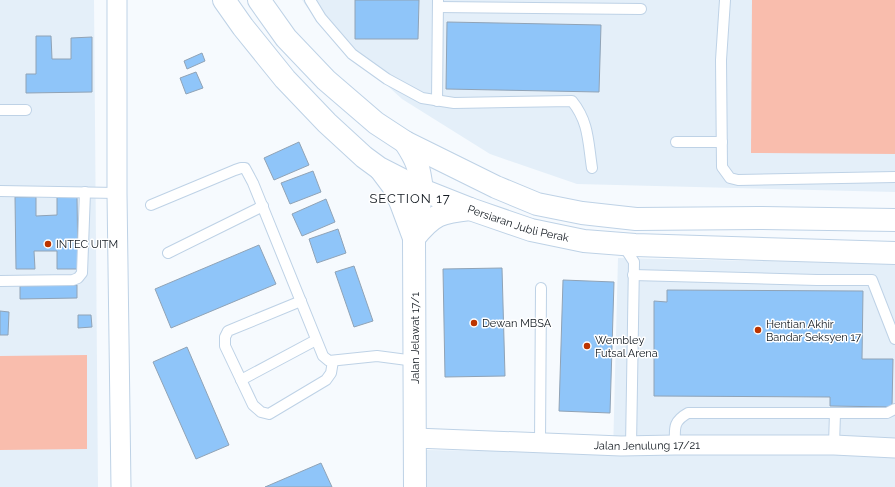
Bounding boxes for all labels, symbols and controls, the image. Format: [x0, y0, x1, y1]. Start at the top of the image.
district label: SECTION 17 [369, 191, 451, 206]
street label: Persiaran Jubli Perak [466, 202, 570, 244]
place label: INTEC UITM [56, 238, 118, 251]
marker: INTEC UITM [43, 239, 53, 249]
street label: Jalan Jelawat 17/1 [409, 292, 422, 384]
place label: Dewan MBSA [482, 317, 552, 330]
marker: Dewan MBSA [469, 318, 479, 328]
place label: Hentian Akhir Bandar Seksyen 17 [766, 318, 861, 344]
marker: Hentian Akhir Bandar Seksyen 17 [753, 325, 763, 335]
place label: Wembley Futsal Arena [595, 334, 658, 360]
marker: Wembley Futsal Arena [582, 341, 592, 351]
street label: Jalan Jenulung 17/21 [594, 438, 700, 453]

